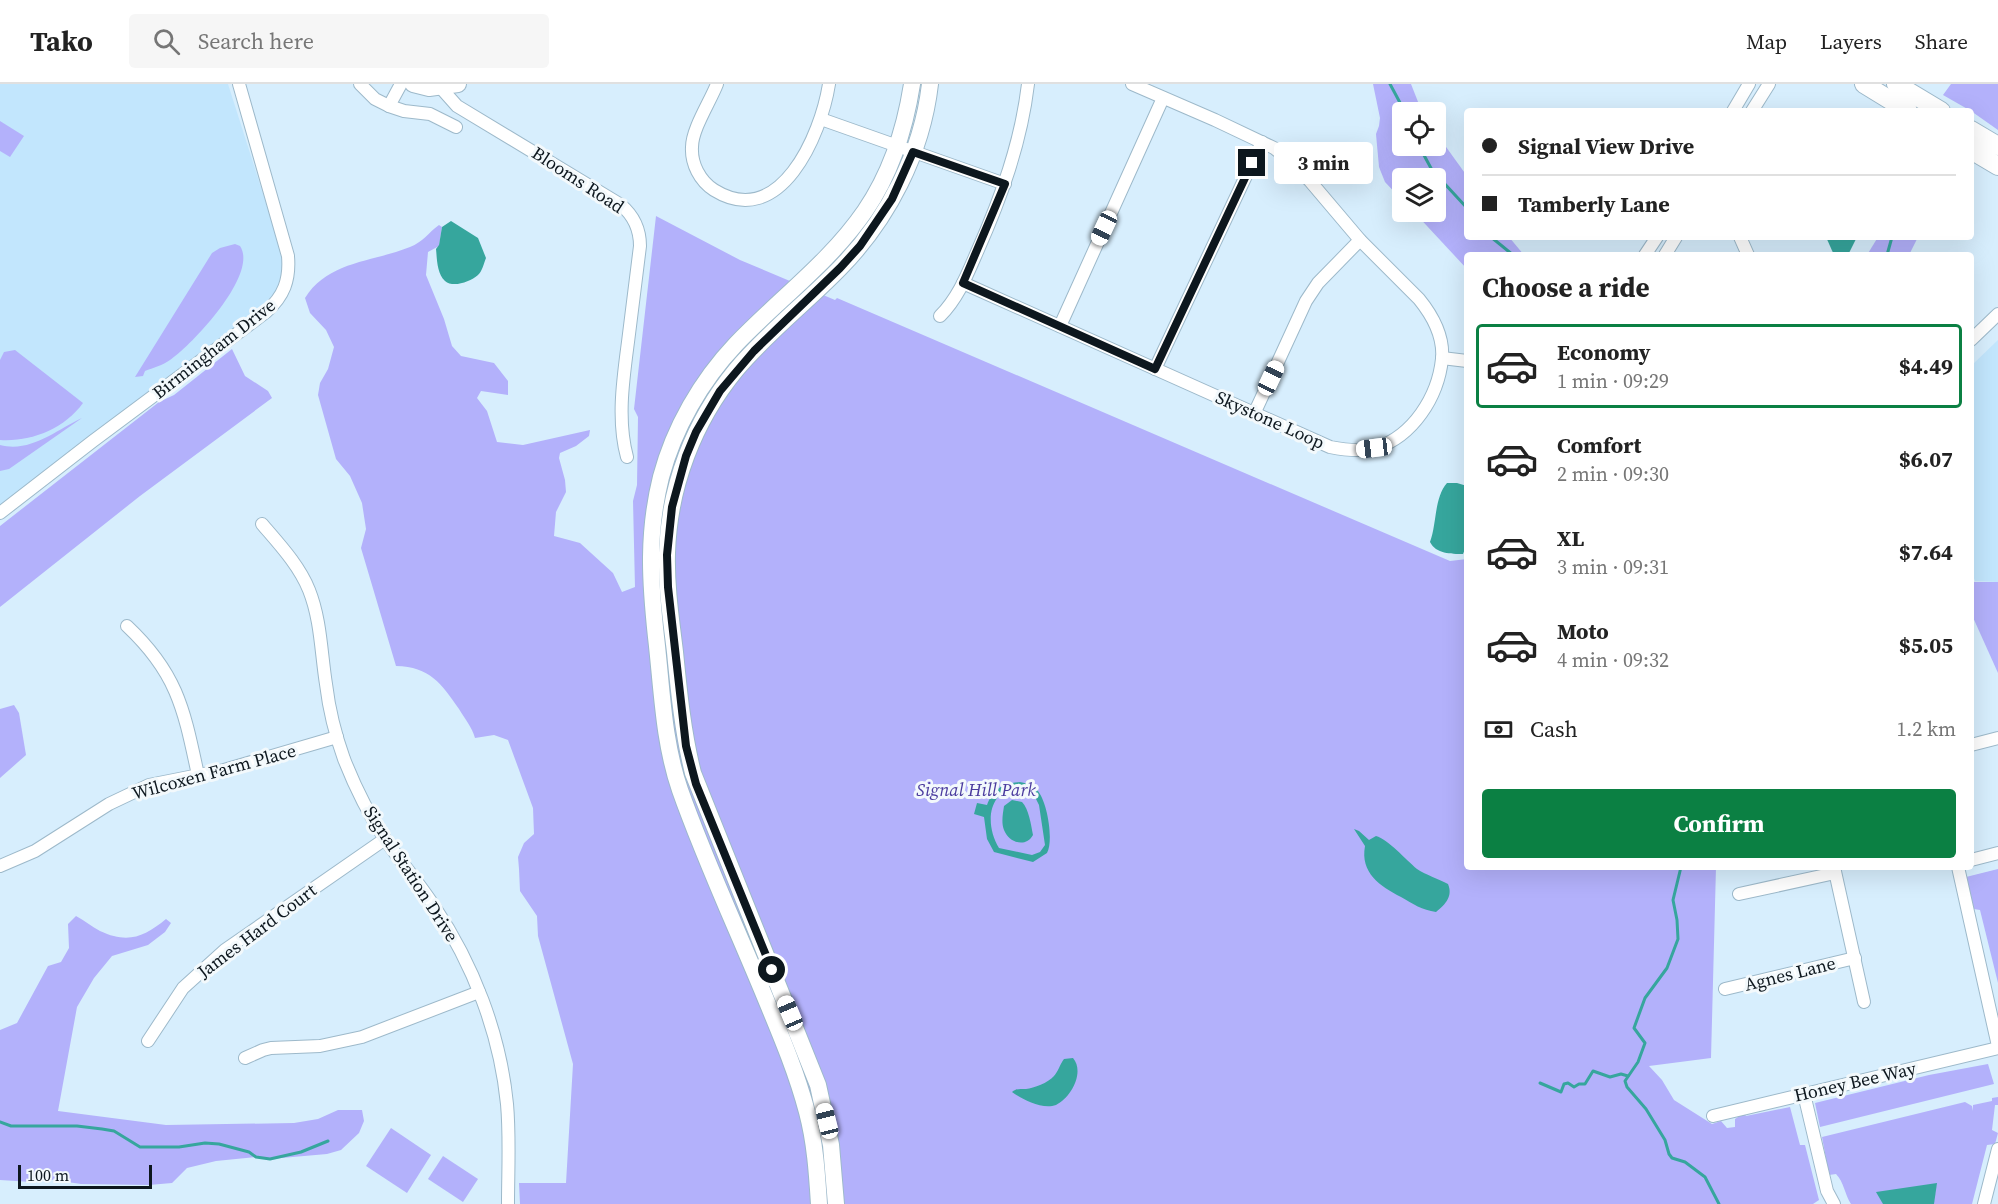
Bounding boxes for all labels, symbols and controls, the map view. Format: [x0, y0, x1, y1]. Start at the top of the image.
search box [129, 14, 549, 68]
text: Tako [30, 22, 93, 60]
icon: search [150, 25, 183, 58]
text: Search here [198, 26, 314, 56]
text: Map [1746, 27, 1787, 56]
text: Layers [1820, 27, 1882, 56]
text: Share [1915, 27, 1968, 56]
map controls [1392, 102, 1446, 222]
button: locate [1392, 102, 1446, 156]
text: Signal View Drive [1518, 131, 1694, 161]
street label: Blooms Road [527, 140, 629, 219]
callout: 3 min [1273, 142, 1372, 184]
route end [1238, 149, 1265, 176]
text: 3 min [1298, 149, 1349, 177]
button: layers [1392, 168, 1446, 222]
text: Tamberly Lane [1518, 189, 1670, 219]
car [1088, 208, 1120, 248]
text: Choose a ride [1482, 269, 1650, 306]
street label: Birmingham Drive [147, 293, 280, 405]
text: Economy [1557, 337, 1651, 367]
icon: car [1485, 339, 1539, 393]
text: $4.49 [1899, 351, 1953, 381]
car [1255, 358, 1287, 398]
text: 1 min · 09:29 [1557, 367, 1669, 395]
street label: Skystone Loop [1212, 384, 1329, 455]
text: Comfort [1557, 430, 1641, 460]
icon: car [1485, 432, 1539, 486]
car [1355, 437, 1393, 459]
text: $6.07 [1899, 444, 1953, 474]
text: 2 min · 09:30 [1557, 460, 1669, 488]
text: XL [1557, 523, 1584, 553]
icon: car [1485, 525, 1539, 579]
text: $7.64 [1899, 537, 1953, 567]
text: 3 min · 09:31 [1557, 553, 1669, 581]
text: Moto [1557, 616, 1609, 646]
icon: car [1485, 618, 1539, 672]
text: $5.05 [1899, 630, 1953, 660]
text: 4 min · 09:32 [1557, 646, 1669, 674]
icon: cash [1482, 713, 1515, 746]
text: Cash [1530, 714, 1578, 744]
text: 1.2 km [1896, 715, 1956, 743]
street label: Wilcoxen Farm Place [129, 738, 299, 805]
park label: Signal Hill Park [916, 777, 1036, 802]
button: Confirm [1482, 789, 1956, 858]
street label: Signal Station Drive [358, 801, 465, 946]
street label: James Hard Court [191, 878, 321, 984]
street label: Agnes Lane [1742, 950, 1838, 997]
route start [758, 956, 785, 983]
car [775, 993, 805, 1033]
street label: Honey Bee Way [1791, 1055, 1919, 1108]
car [814, 1101, 840, 1141]
scale bar [18, 1162, 152, 1190]
text: 100 m [27, 1164, 69, 1186]

